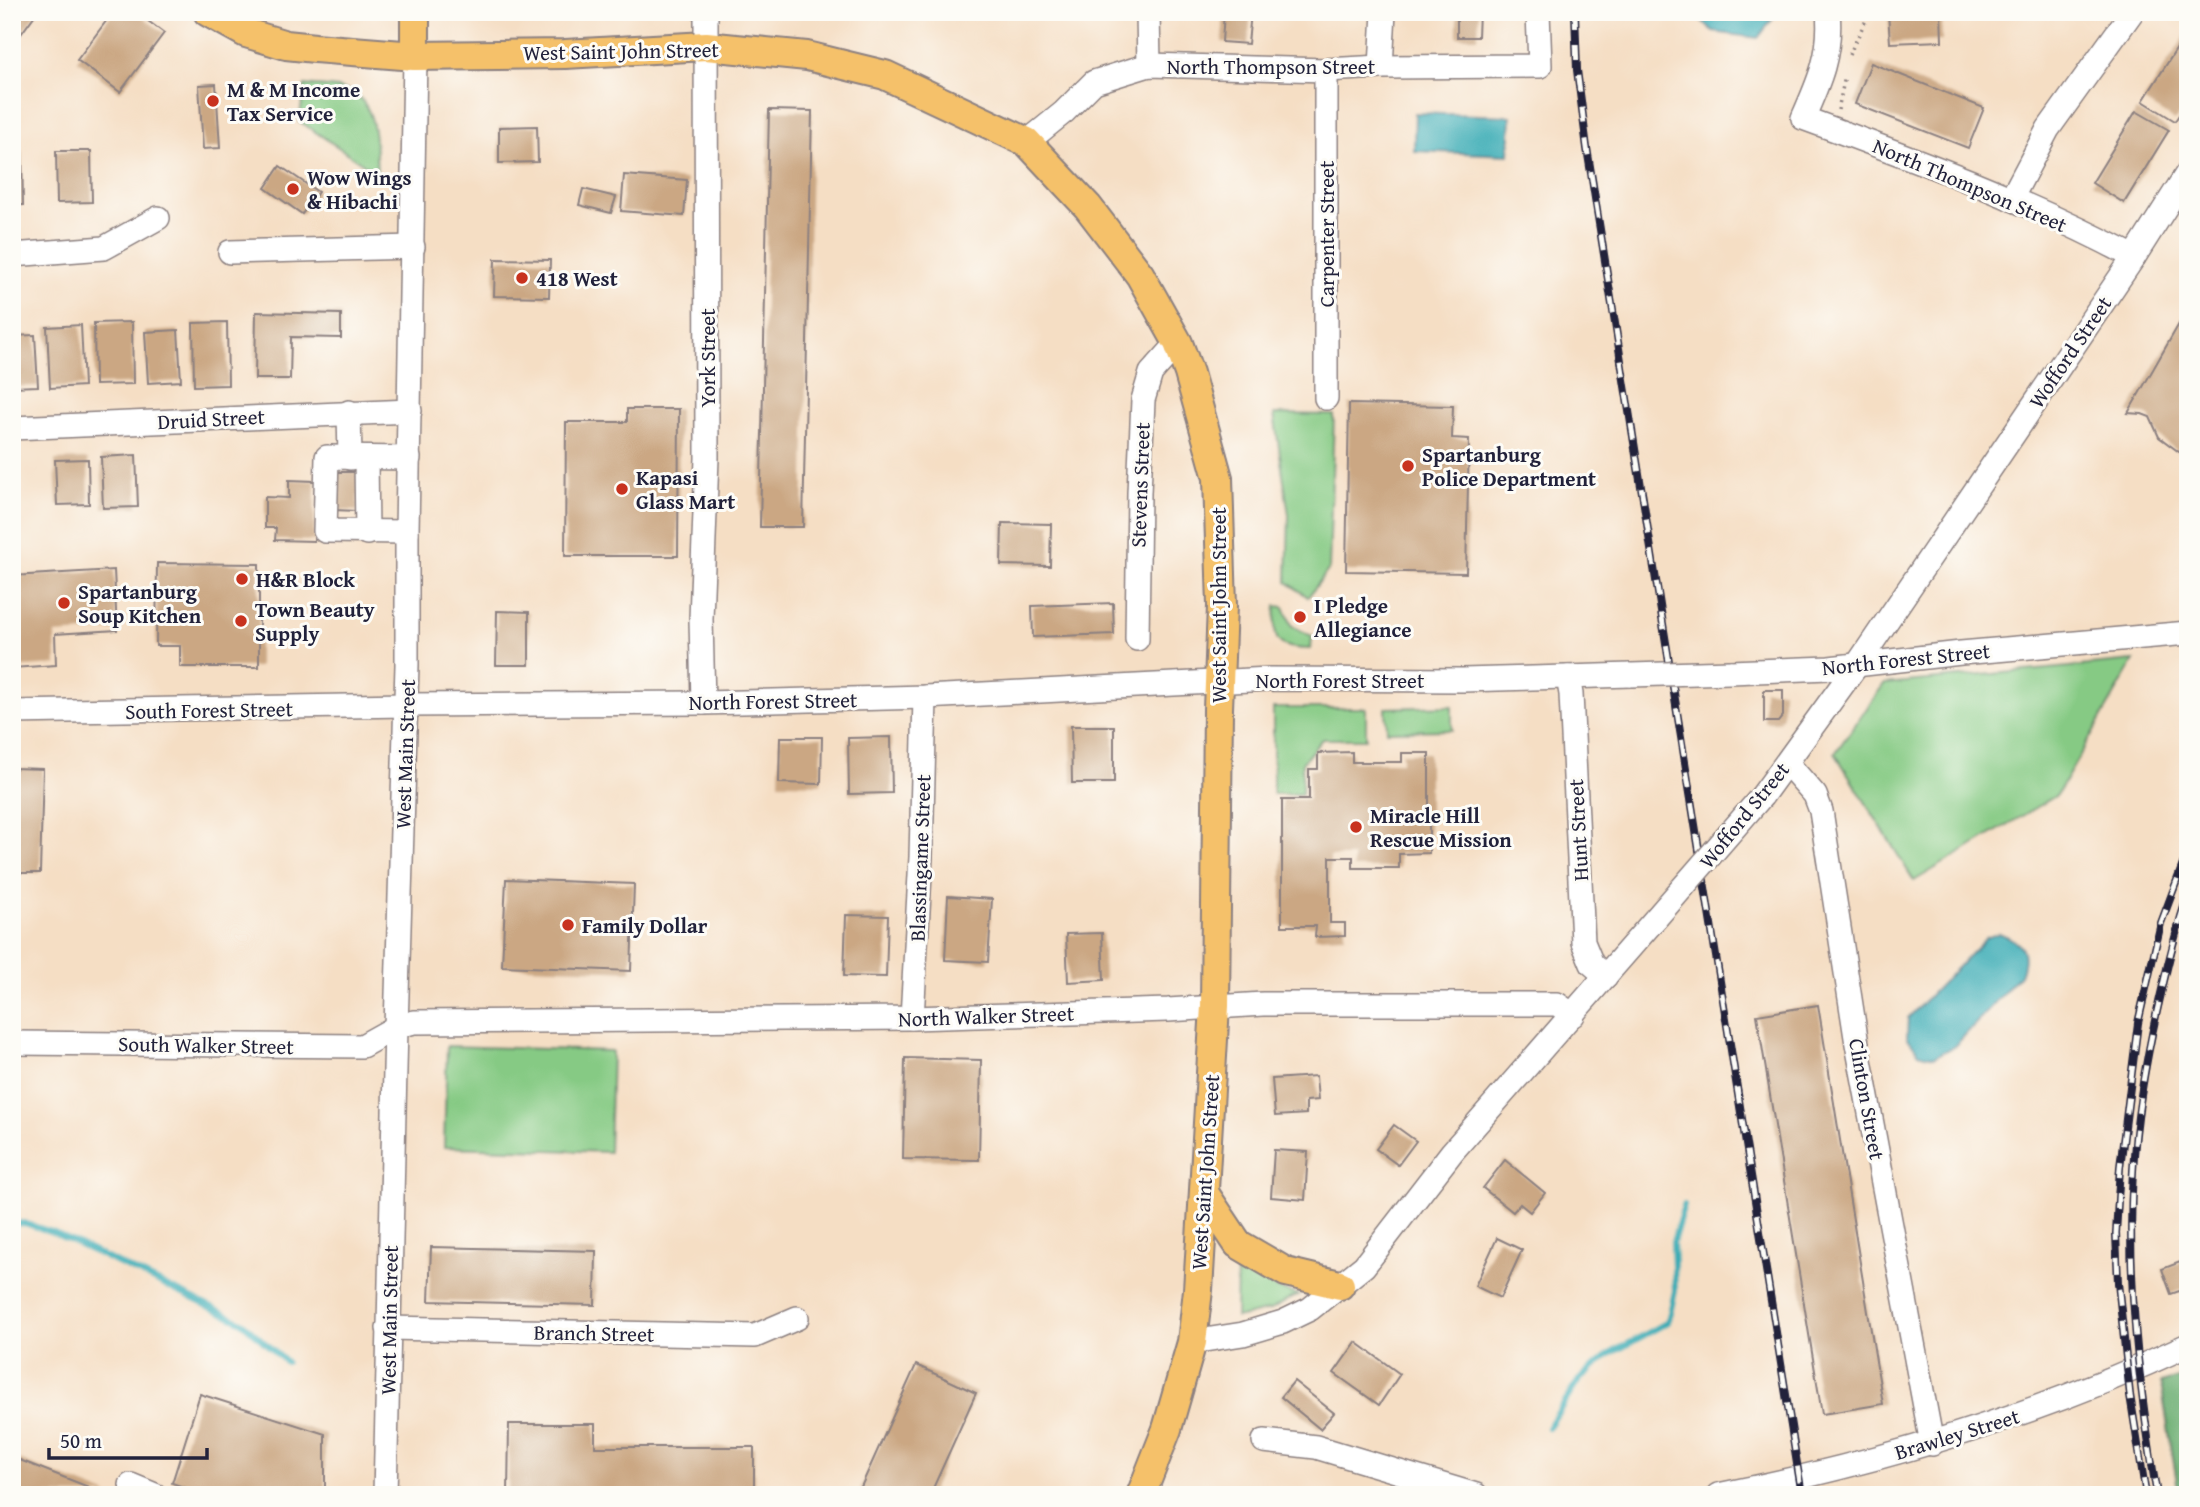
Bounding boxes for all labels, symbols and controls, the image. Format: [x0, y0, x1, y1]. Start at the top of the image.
street label: West Saint John Street [523, 34, 720, 68]
street label: North Thompson Street [1167, 51, 1376, 82]
place label: M & M Income Tax Service [227, 74, 360, 129]
marker: M & M Income Tax Service [205, 93, 221, 109]
street label: North Thompson Street [1868, 130, 2072, 240]
street label: Carpenter Street [1311, 160, 1342, 307]
place label: Wow Wings & Hibachi [307, 162, 412, 217]
marker: Wow Wings & Hibachi [285, 181, 301, 197]
place label: 418 West [536, 263, 618, 294]
marker: 418 West [514, 270, 530, 286]
street label: Wofford Street [2021, 289, 2119, 414]
street label: York Street [692, 308, 723, 408]
street label: Druid Street [156, 401, 266, 437]
street label: Stevens Street [1122, 421, 1158, 548]
place label: Spartanburg Police Department [1422, 439, 1596, 494]
marker: Spartanburg Police Department [1400, 458, 1416, 474]
place label: Kapasi Glass Mart [636, 462, 735, 517]
marker: Kapasi Glass Mart [614, 481, 630, 497]
street label: West Saint John Street [1203, 507, 1234, 703]
place label: H&R Block [256, 564, 356, 595]
marker: H&R Block [234, 571, 250, 587]
place label: Spartanburg Soup Kitchen [78, 576, 202, 631]
place label: I Pledge Allegiance [1314, 590, 1412, 645]
place label: Town Beauty Supply [255, 594, 375, 649]
marker: Spartanburg Soup Kitchen [56, 595, 72, 611]
marker: I Pledge Allegiance [1292, 609, 1308, 625]
marker: Town Beauty Supply [233, 613, 249, 629]
street label: North Forest Street [1820, 635, 1992, 683]
street label: North Forest Street [1256, 665, 1425, 696]
street label: West Main Street [387, 678, 423, 829]
street label: North Forest Street [688, 684, 858, 718]
street label: South Forest Street [125, 693, 294, 727]
street label: Wofford Street [1691, 755, 1797, 875]
street label: Blassingame Street [902, 773, 938, 942]
street label: Hunt Street [1560, 778, 1596, 882]
place label: Miracle Hill Rescue Mission [1370, 800, 1512, 855]
marker: Miracle Hill Rescue Mission [1348, 819, 1364, 835]
place label: Family Dollar [582, 910, 708, 941]
marker: Family Dollar [560, 917, 576, 933]
street label: North Walker Street [897, 997, 1075, 1035]
street label: South Walker Street [118, 1028, 295, 1062]
street label: Clinton Street [1841, 1036, 1893, 1163]
street label: West Saint John Street [1183, 1073, 1227, 1271]
street label: West Main Street [372, 1244, 406, 1395]
street label: Branch Street [533, 1316, 655, 1350]
street label: Brawley Street [1891, 1400, 2024, 1468]
scale bar [49, 1416, 206, 1460]
text: 50 m [60, 1425, 102, 1456]

